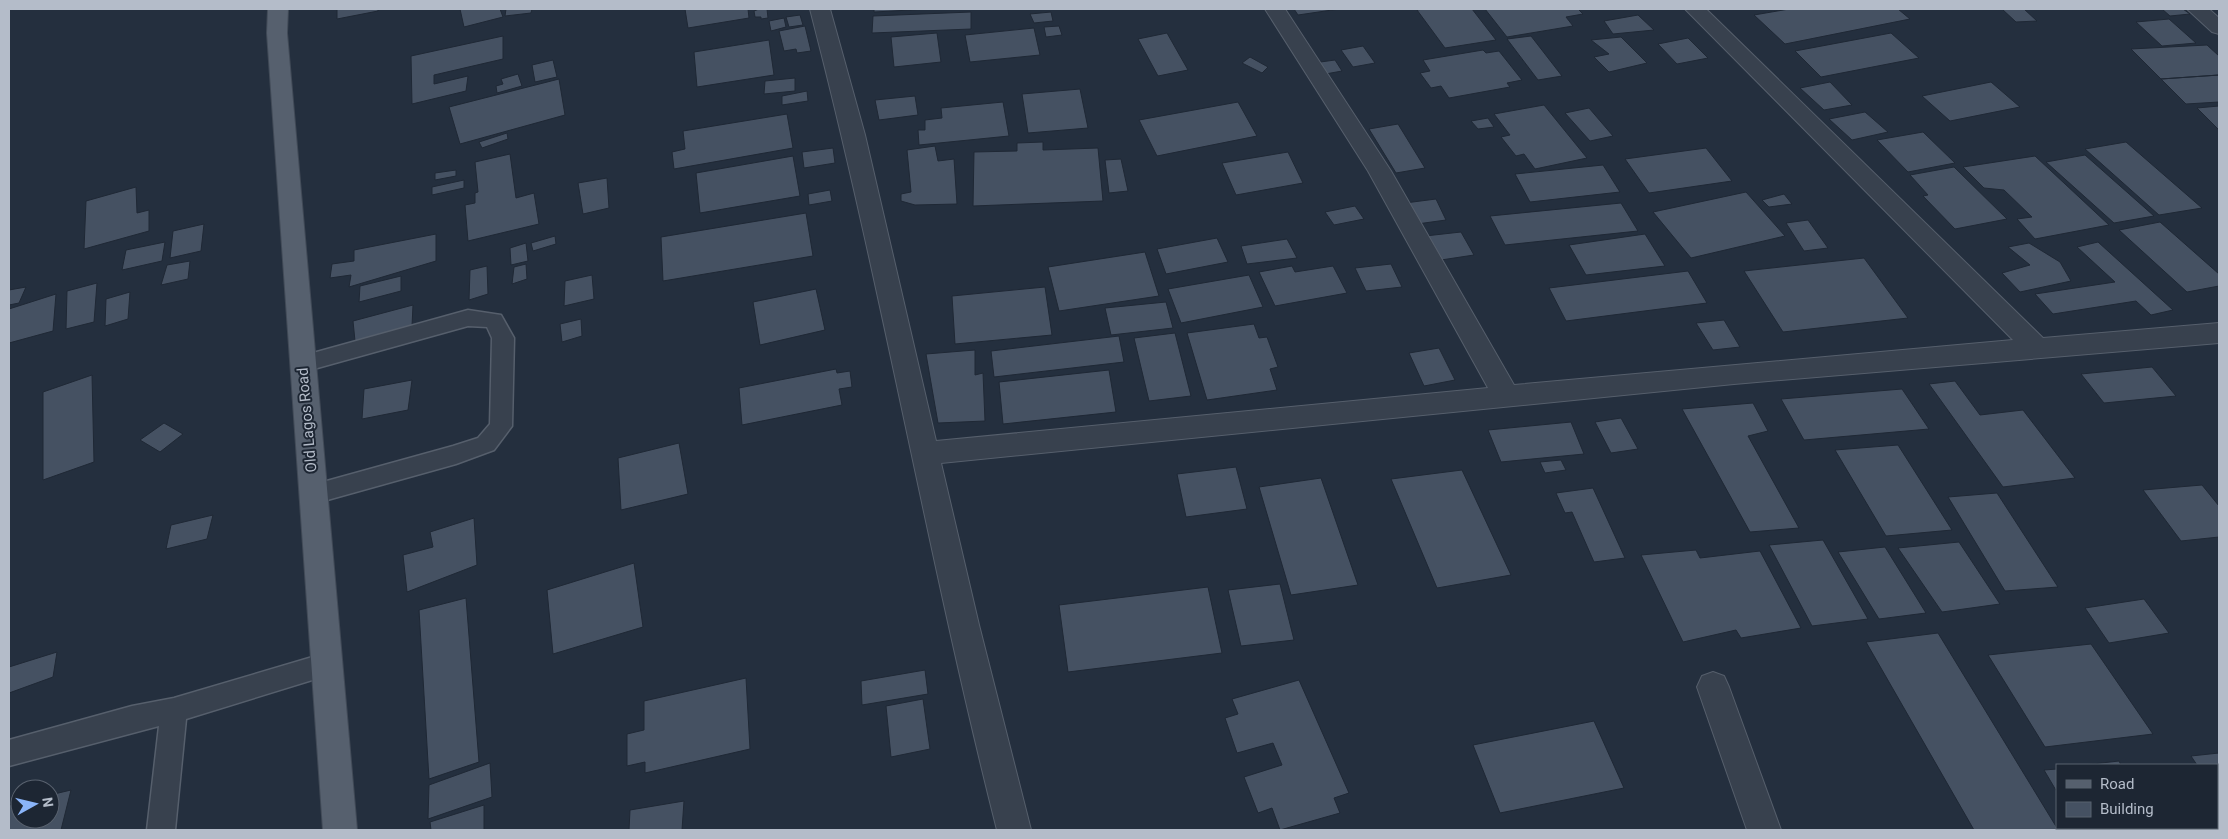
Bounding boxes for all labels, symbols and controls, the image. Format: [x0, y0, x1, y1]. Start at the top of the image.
street label: Old Lagos Road [293, 367, 321, 473]
legend [2056, 764, 2218, 829]
text: Road [2100, 775, 2134, 793]
north arrow [10, 779, 60, 829]
text: N [39, 796, 56, 808]
text: Building [2100, 800, 2154, 818]

